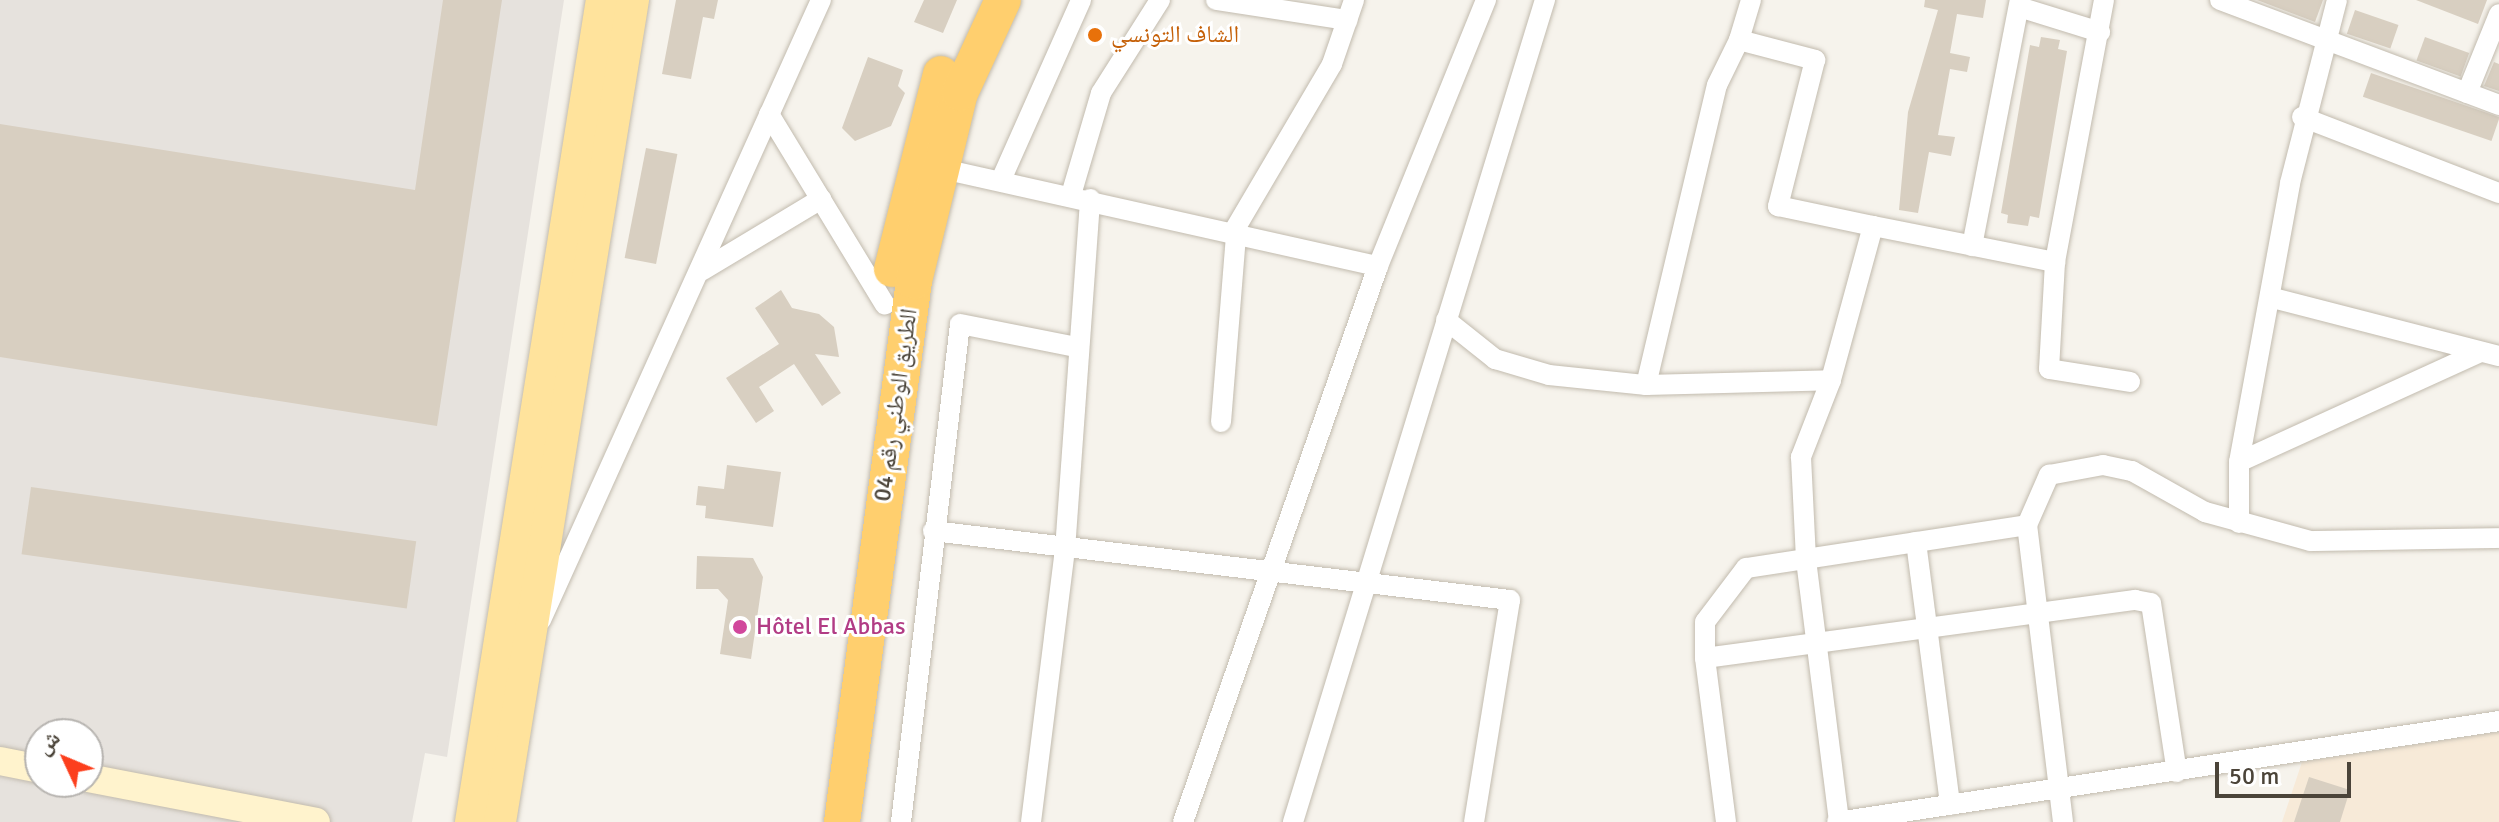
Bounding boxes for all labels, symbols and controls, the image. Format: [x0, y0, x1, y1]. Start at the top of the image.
place label: الشاف التونسي [1111, 21, 1239, 49]
marker: الشاف التونسي [1086, 26, 1104, 44]
street label: الطريق الوطني رقم 04 [868, 307, 924, 503]
place label: Hôtel El Abbas [756, 613, 906, 641]
marker: Hôtel El Abbas [731, 618, 749, 636]
north arrow [24, 718, 104, 798]
text: ش [30, 725, 66, 760]
scale bar [2219, 746, 2355, 796]
text: 50 m [2229, 761, 2279, 791]

